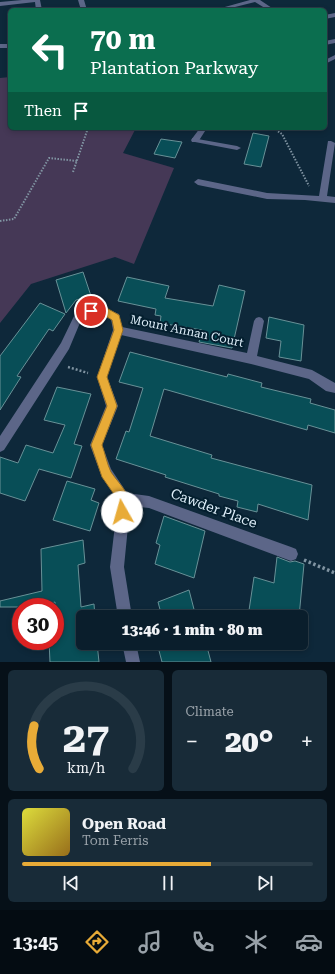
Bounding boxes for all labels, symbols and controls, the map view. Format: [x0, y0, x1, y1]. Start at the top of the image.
text: 70 m [90, 23, 155, 56]
icon: left [24, 24, 76, 76]
text: Plantation Parkway [90, 57, 258, 78]
icon: arrive [70, 100, 92, 122]
text: Then [24, 102, 62, 120]
pin [74, 294, 108, 328]
icon: arrive [80, 300, 102, 322]
street label: Mount Annan Court [129, 312, 246, 350]
street label: Cawder Place [169, 485, 260, 531]
position arrow [101, 491, 143, 533]
speed limit sign: 30 [12, 598, 64, 650]
text: 13:46 · 1 min · 80 m [121, 621, 263, 639]
text: Climate [186, 704, 234, 719]
text: 27 [62, 712, 109, 761]
text: 20° [225, 724, 274, 759]
text: − [186, 729, 198, 754]
text: + [301, 729, 313, 754]
text: km/h [67, 759, 105, 775]
text: Open Road [82, 815, 166, 833]
text: Tom Ferris [82, 833, 148, 848]
icon: previous [60, 872, 82, 894]
icon: pause [157, 872, 179, 894]
icon: next [254, 872, 276, 894]
icon: directions [83, 928, 111, 956]
icon: music [136, 928, 164, 956]
icon: phone [189, 928, 217, 956]
icon: climate [242, 928, 270, 956]
icon: car [295, 928, 323, 956]
text: 13:45 [12, 932, 58, 953]

